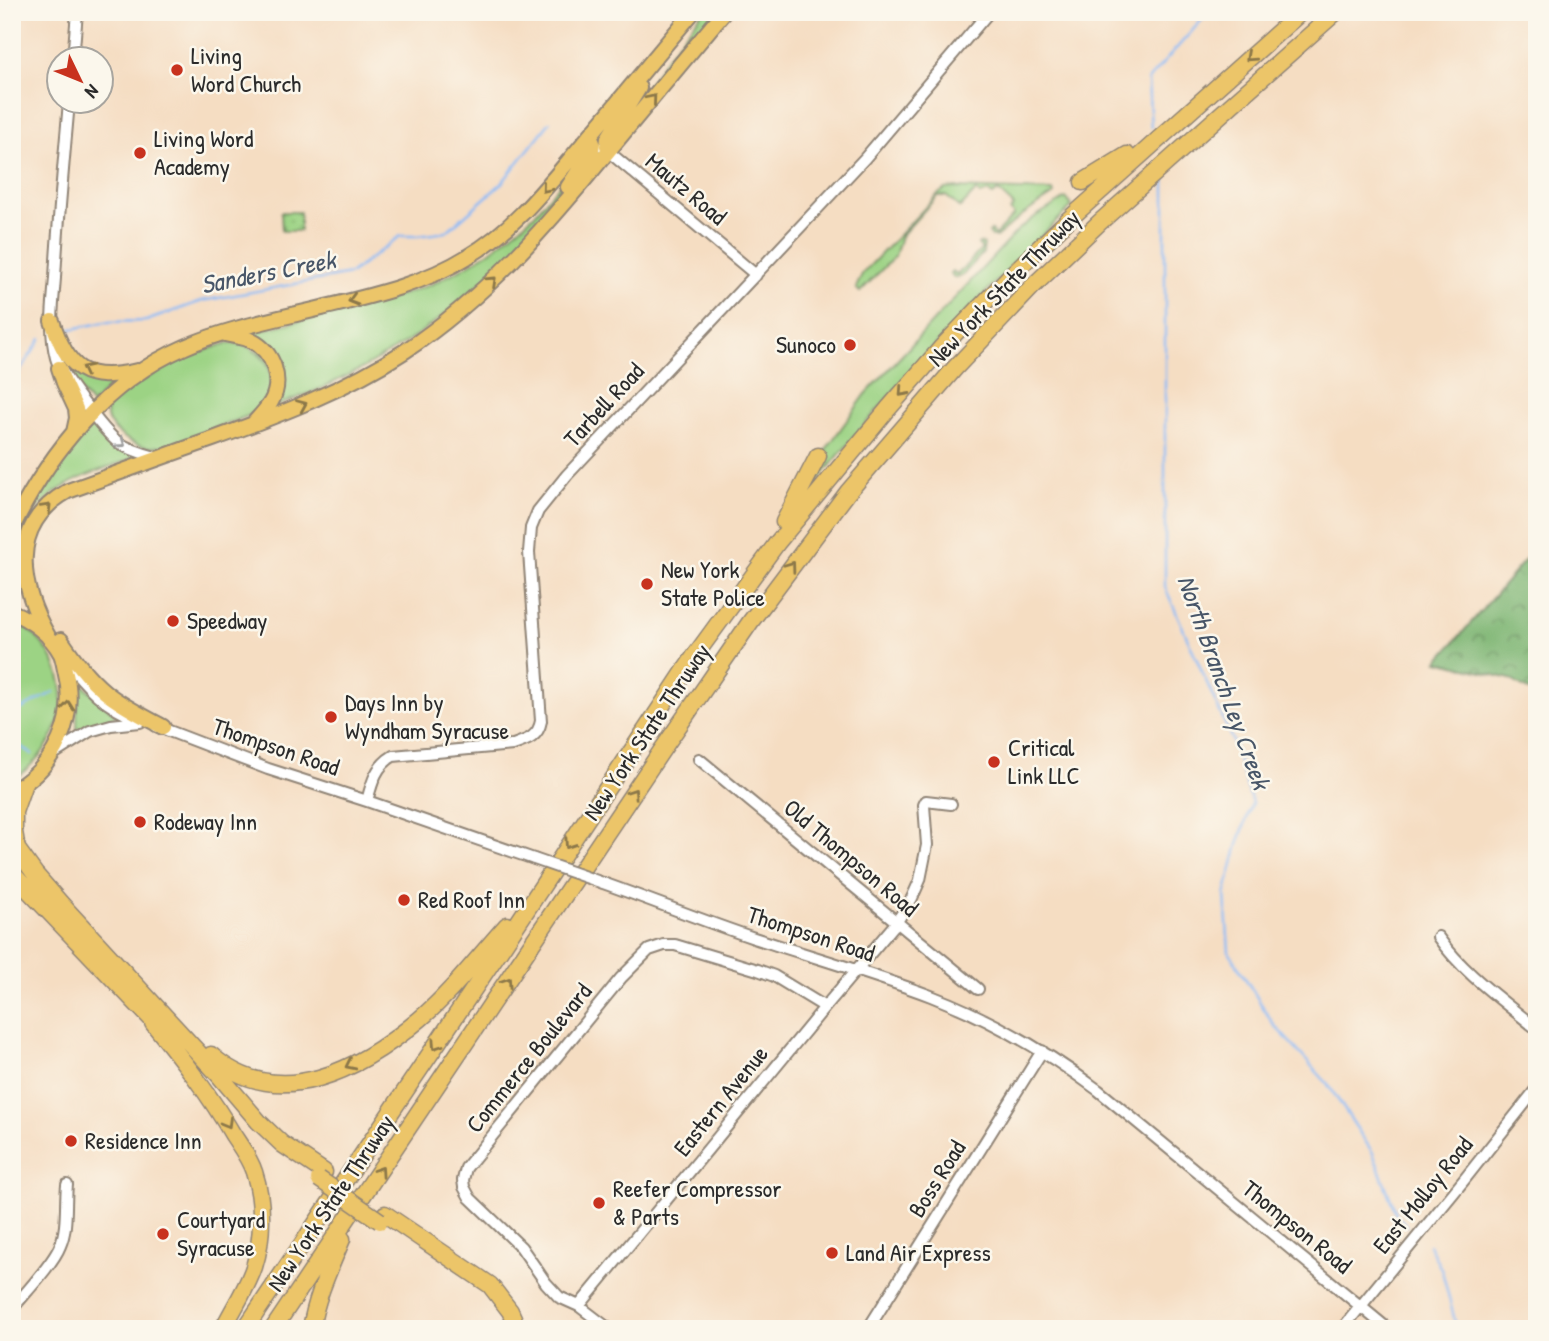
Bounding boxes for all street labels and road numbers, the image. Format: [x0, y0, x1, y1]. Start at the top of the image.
street label: Mautz Road [639, 145, 734, 232]
street label: New York State Thruway [920, 202, 1087, 373]
street label: Tarbell Road [556, 355, 651, 453]
street label: New York State Thruway [575, 637, 717, 826]
street label: Thompson Road [209, 709, 344, 783]
street label: Old Thompson Road [777, 791, 926, 923]
street label: Thompson Road [743, 897, 879, 969]
street label: Commerce Boulevard [458, 976, 598, 1139]
street label: Eastern Avenue [666, 1038, 775, 1162]
street label: New York State Thruway [259, 1108, 401, 1297]
street label: East Molloy Road [1365, 1129, 1479, 1260]
street label: Boss Road [900, 1134, 972, 1223]
street label: Thompson Road [1236, 1172, 1359, 1280]

